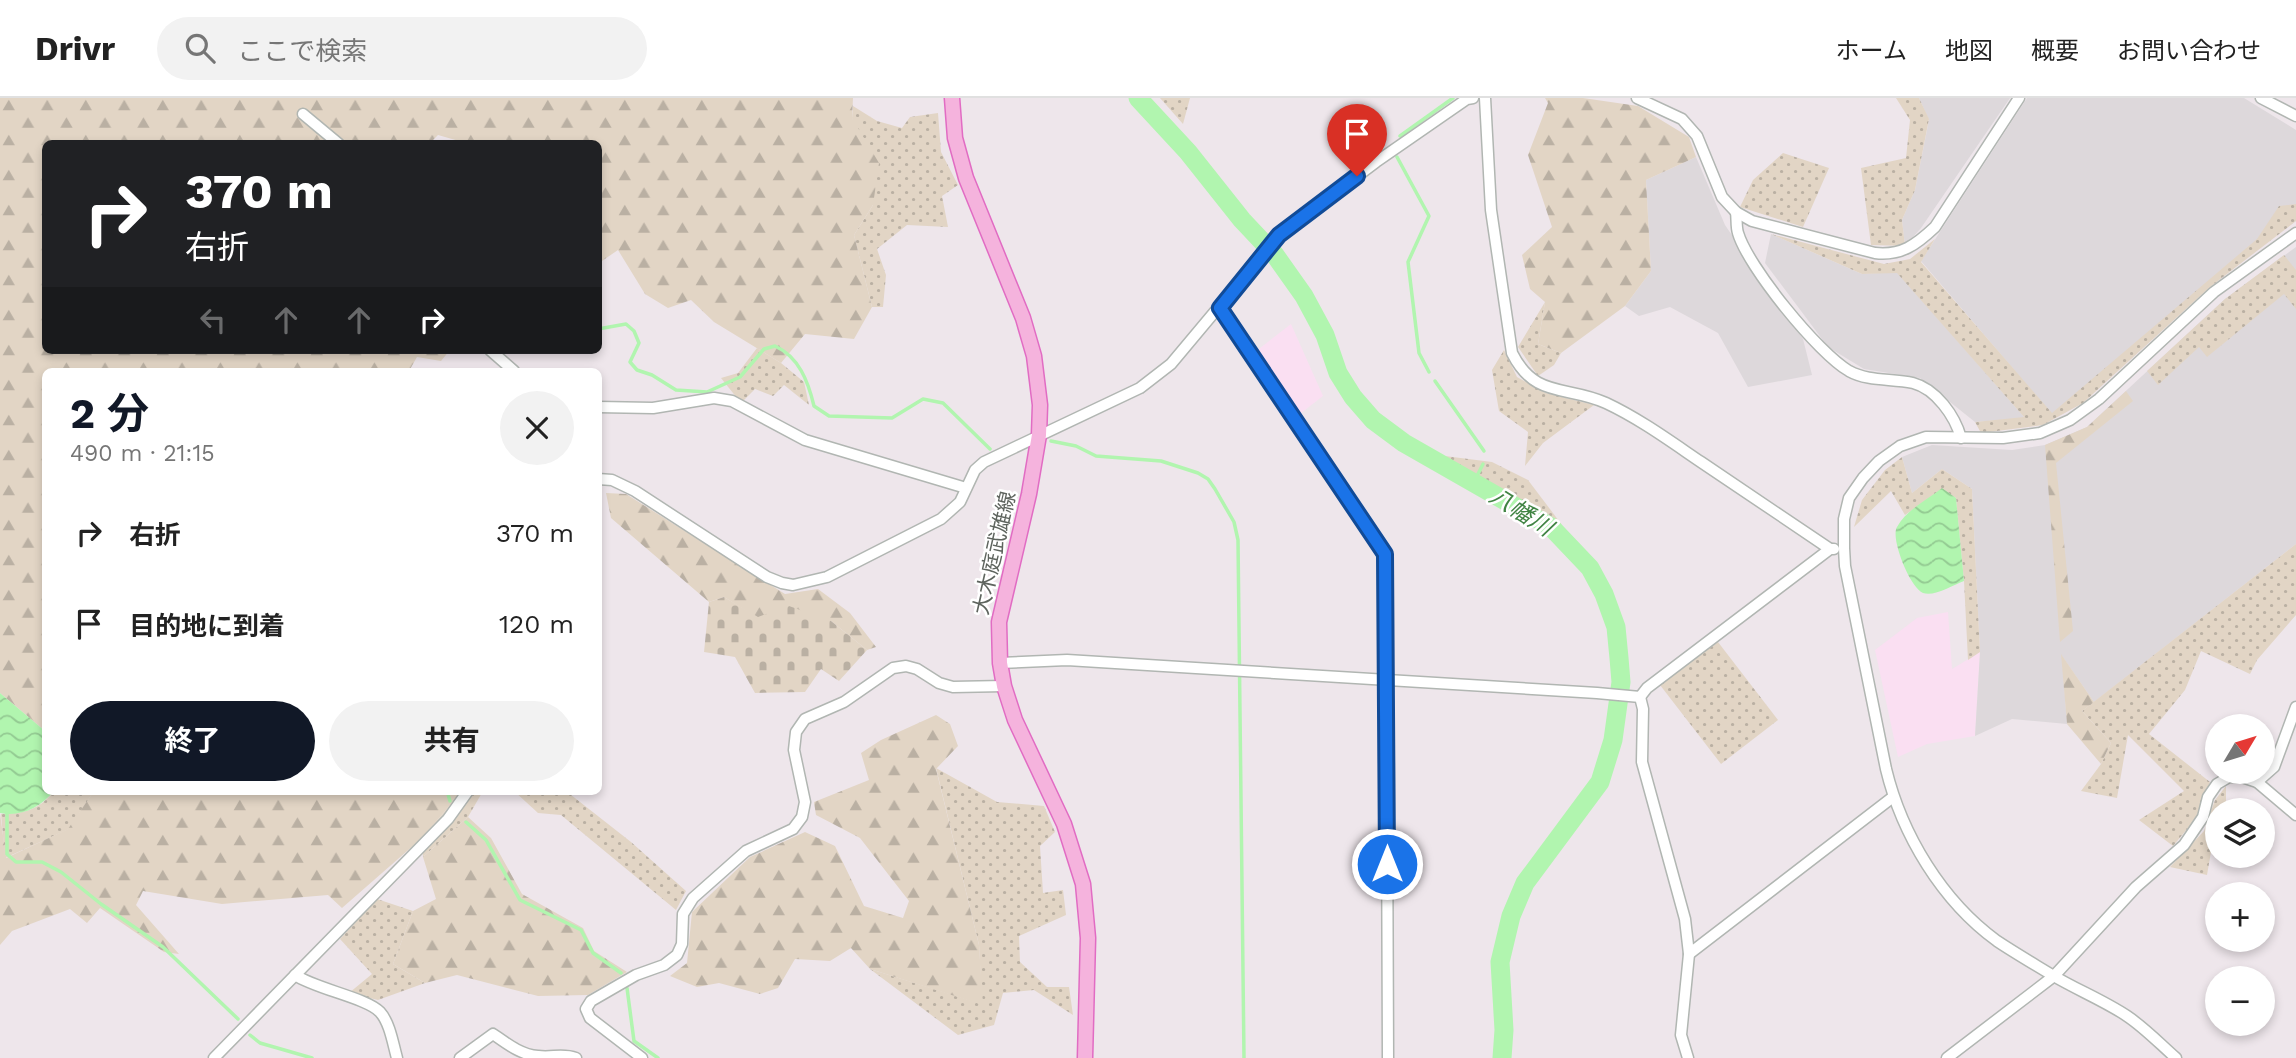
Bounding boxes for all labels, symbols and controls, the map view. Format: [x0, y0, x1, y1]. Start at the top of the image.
search box [157, 17, 647, 80]
text: Drivr [35, 29, 115, 68]
icon: search [181, 29, 219, 67]
text: ここで検索 [237, 36, 367, 66]
text: ホーム [1836, 37, 1907, 65]
text: 地図 [1945, 37, 1993, 65]
text: 概要 [2031, 37, 2079, 65]
text: お問い合わせ [2117, 37, 2261, 65]
pin [1327, 104, 1387, 176]
icon: arrive [1338, 115, 1376, 153]
text: 370 m [185, 162, 333, 220]
icon: right [70, 168, 161, 259]
text: 右折 [185, 228, 249, 266]
icon: left [194, 301, 232, 339]
icon: ahead [267, 301, 305, 339]
icon: ahead [340, 301, 378, 339]
icon: right [413, 301, 451, 339]
text: 2 分 [70, 389, 149, 438]
button: close [500, 391, 574, 465]
text: 490 m · 21:15 [70, 440, 215, 467]
water label: 八幡川 [1485, 482, 1560, 543]
street label: 大木庭武雄線 [968, 489, 1020, 617]
icon: right [70, 514, 108, 552]
text: 370 m [496, 518, 574, 548]
text: 右折 [129, 520, 181, 550]
icon: arrive [70, 605, 108, 643]
text: 120 m [499, 609, 574, 639]
text: 目的地に到着 [129, 611, 285, 641]
button: 終了 [70, 701, 315, 781]
button: 共有 [329, 701, 574, 781]
north arrow [2205, 714, 2275, 784]
map controls [2205, 714, 2275, 1036]
button: layers [2205, 798, 2275, 868]
position arrow [1350, 827, 1424, 901]
button: + [2205, 882, 2275, 952]
button: − [2205, 966, 2275, 1036]

